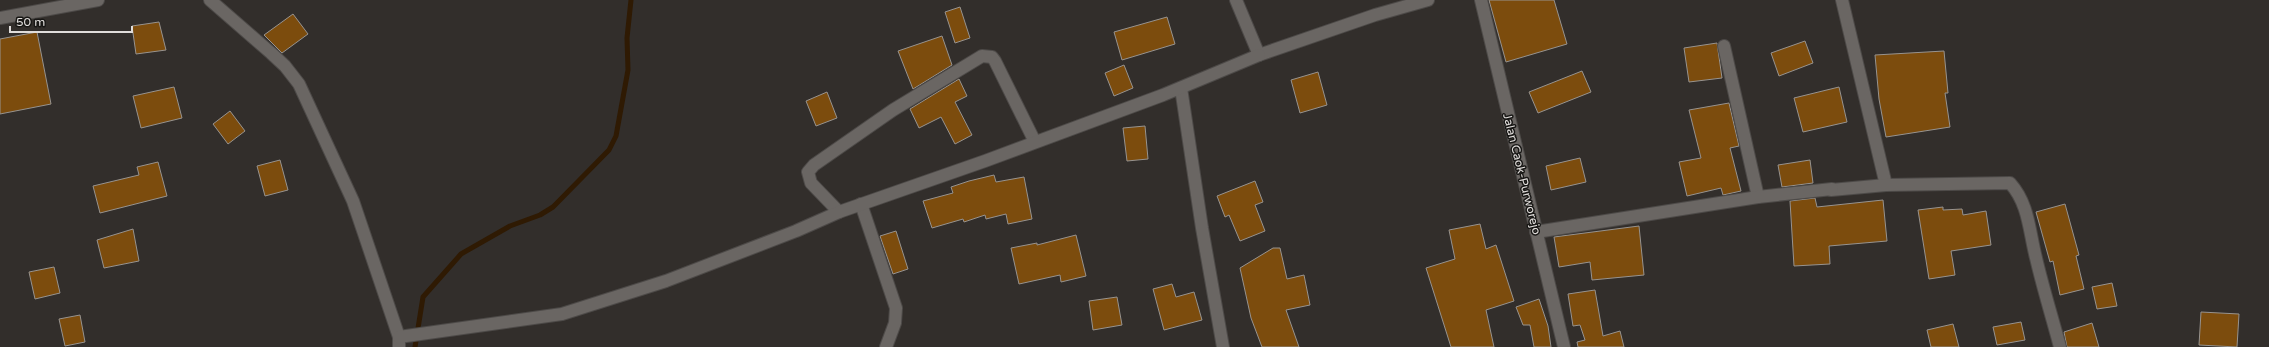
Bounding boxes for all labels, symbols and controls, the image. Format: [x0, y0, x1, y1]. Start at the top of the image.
scale bar [10, 8, 132, 34]
text: 50 m [16, 15, 45, 29]
street label: Jalan Caok-Purworejo [1500, 112, 1544, 236]

